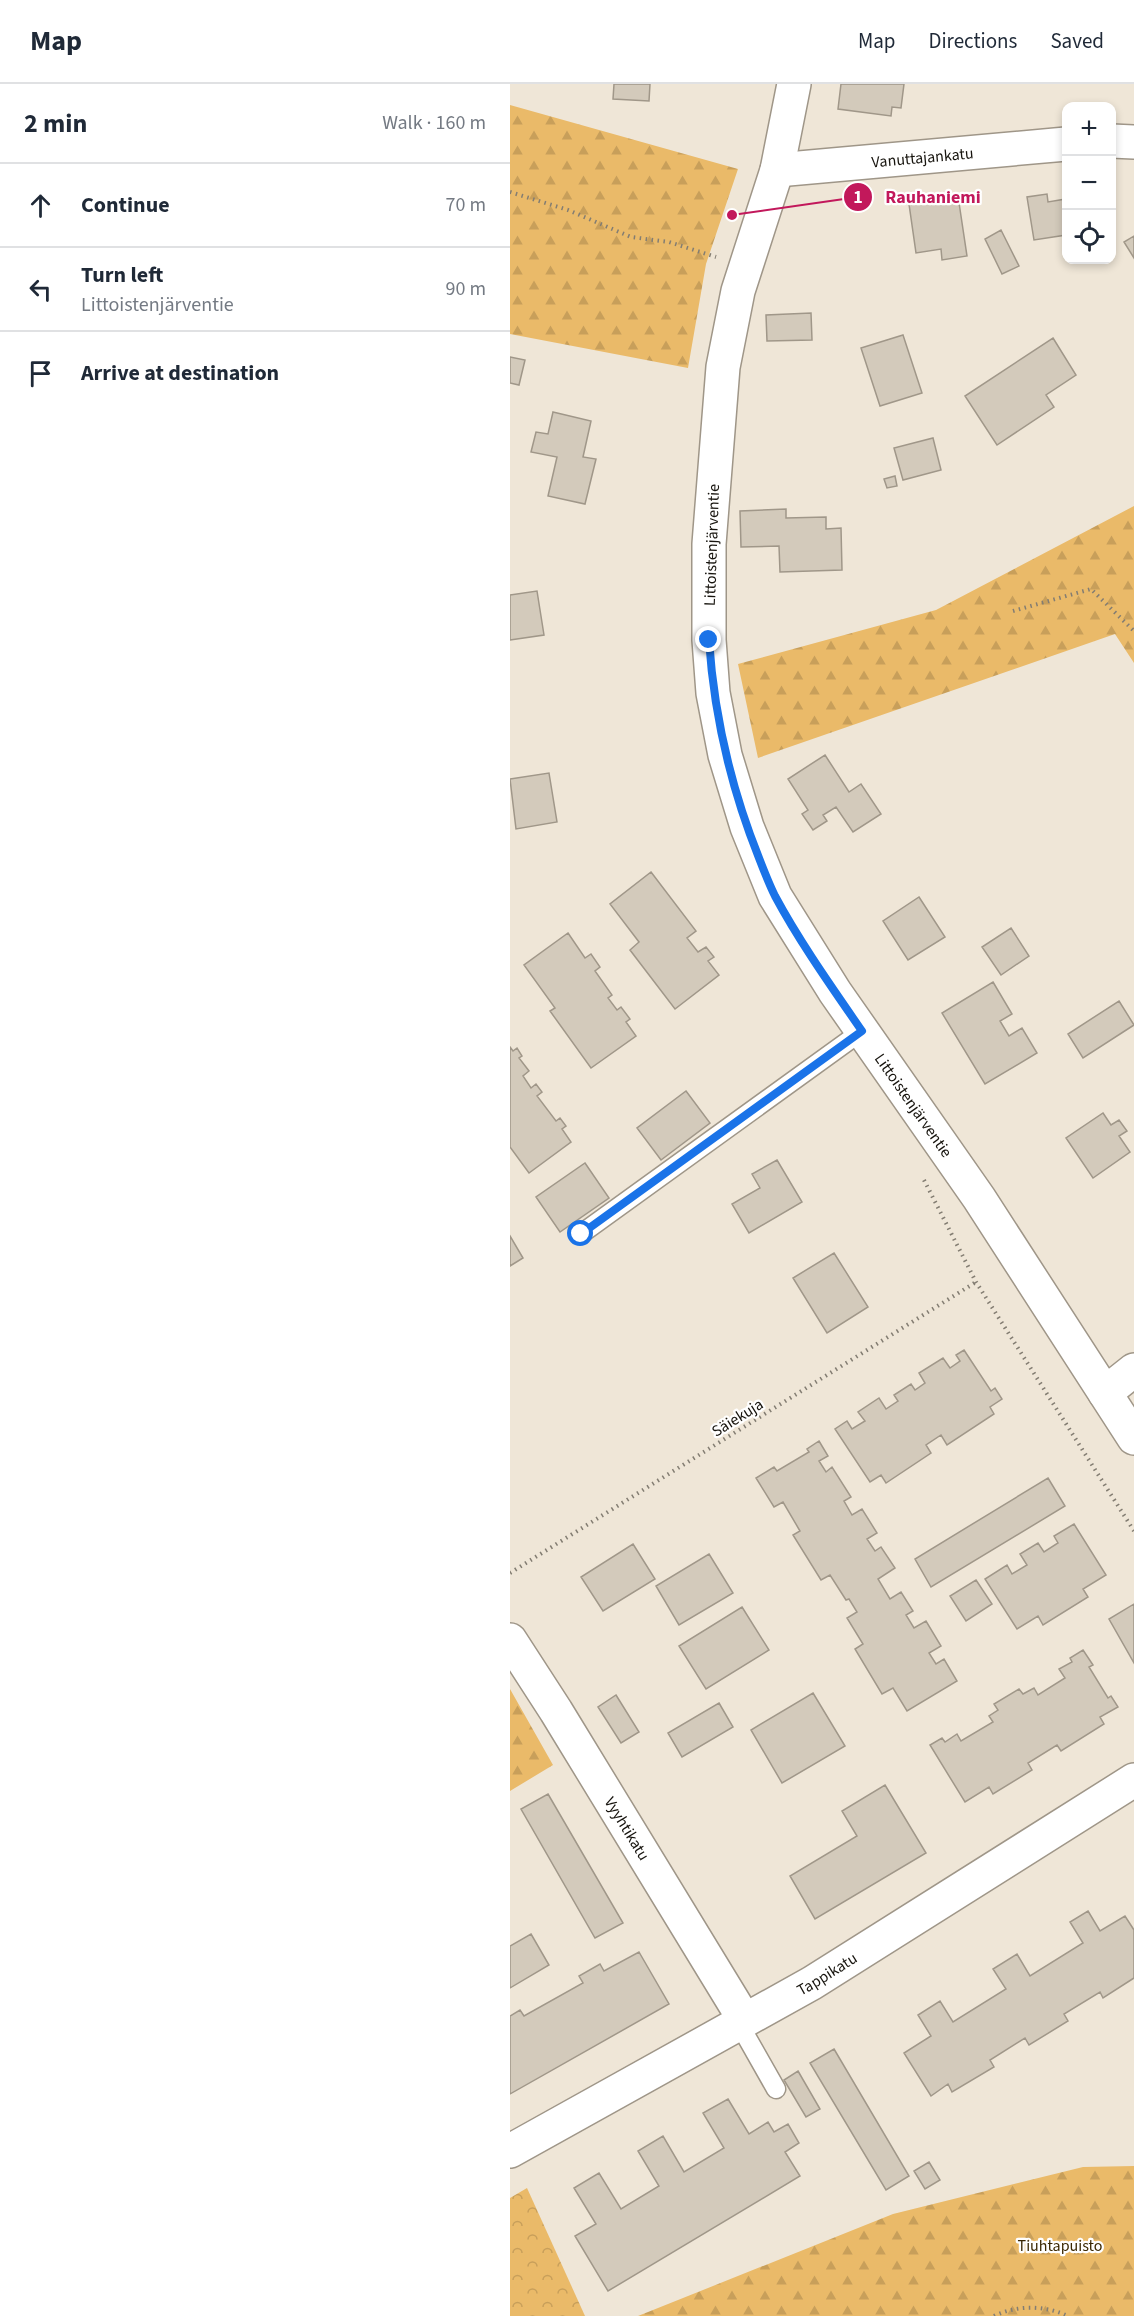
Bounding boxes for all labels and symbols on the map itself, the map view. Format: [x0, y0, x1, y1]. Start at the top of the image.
street label: Vanuttajankatu [871, 142, 974, 173]
callout: Rauhaniemi [843, 179, 992, 215]
text: 1 [853, 185, 863, 210]
text: Rauhaniemi [885, 185, 981, 210]
street label: Littoistenjärventie [699, 484, 725, 606]
route end [695, 626, 721, 652]
street label: Littoistenjärventie [869, 1049, 957, 1162]
route start [567, 1220, 593, 1246]
street label: Säiekuja [708, 1393, 767, 1442]
street label: Vyyhtikatu [599, 1793, 655, 1865]
street label: Tappikatu [793, 1947, 861, 2001]
park label: Tiuhtapuisto [1018, 2235, 1102, 2257]

